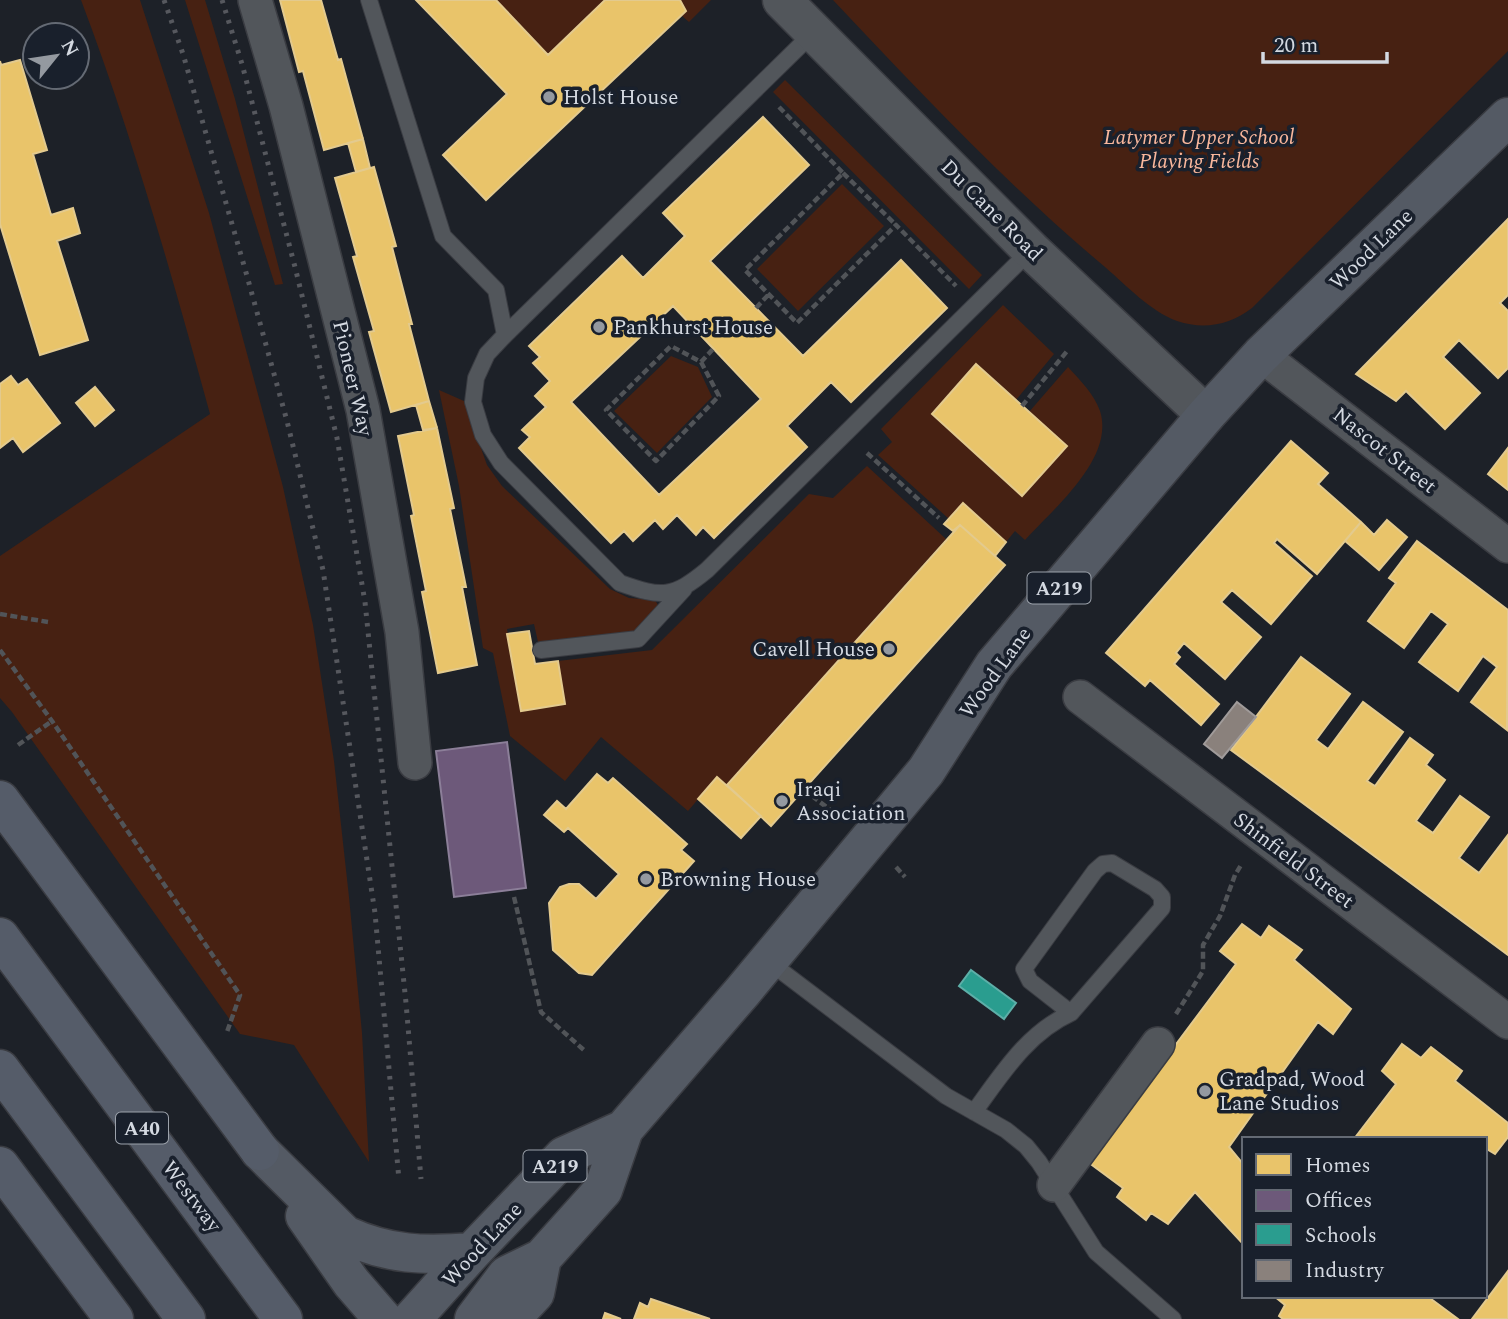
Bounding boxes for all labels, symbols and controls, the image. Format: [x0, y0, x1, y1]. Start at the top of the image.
north arrow [21, 21, 91, 91]
scale bar [1263, 21, 1387, 65]
text: 20 m [1274, 30, 1318, 62]
text: N [53, 34, 86, 62]
place label: Holst House [563, 82, 678, 114]
marker: Holst House [541, 89, 557, 105]
park label: Latymer Upper School Playing Fields [1103, 122, 1295, 178]
street label: Du Cane Road [933, 152, 1050, 269]
street label: Wood Lane [1322, 201, 1421, 298]
place label: Pankhurst House [613, 312, 773, 344]
street label: Pioneer Way [323, 317, 381, 440]
marker: Pankhurst House [591, 319, 607, 335]
street label: Nascot Street [1325, 400, 1444, 502]
road number: A219 [1028, 572, 1090, 604]
street label: Wood Lane [952, 620, 1040, 725]
place label: Cavell House [752, 634, 875, 666]
marker: Cavell House [881, 641, 897, 657]
place label: Iraqi Association [796, 774, 905, 830]
marker: Iraqi Association [774, 793, 790, 809]
street label: Shinfield Street [1226, 805, 1361, 917]
place label: Browning House [660, 864, 816, 896]
marker: Browning House [638, 871, 654, 887]
place label: Gradpad, Wood Lane Studios [1219, 1064, 1365, 1120]
marker: Gradpad, Wood Lane Studios [1197, 1083, 1213, 1099]
road number: A40 [116, 1112, 168, 1144]
legend [1242, 1137, 1487, 1298]
road number: A219 [524, 1150, 586, 1182]
text: Homes [1305, 1150, 1371, 1182]
street label: Westway [154, 1154, 229, 1240]
text: Offices [1305, 1185, 1372, 1217]
street label: Wood Lane [435, 1195, 531, 1294]
text: Schools [1305, 1220, 1377, 1252]
text: Industry [1305, 1255, 1385, 1287]

